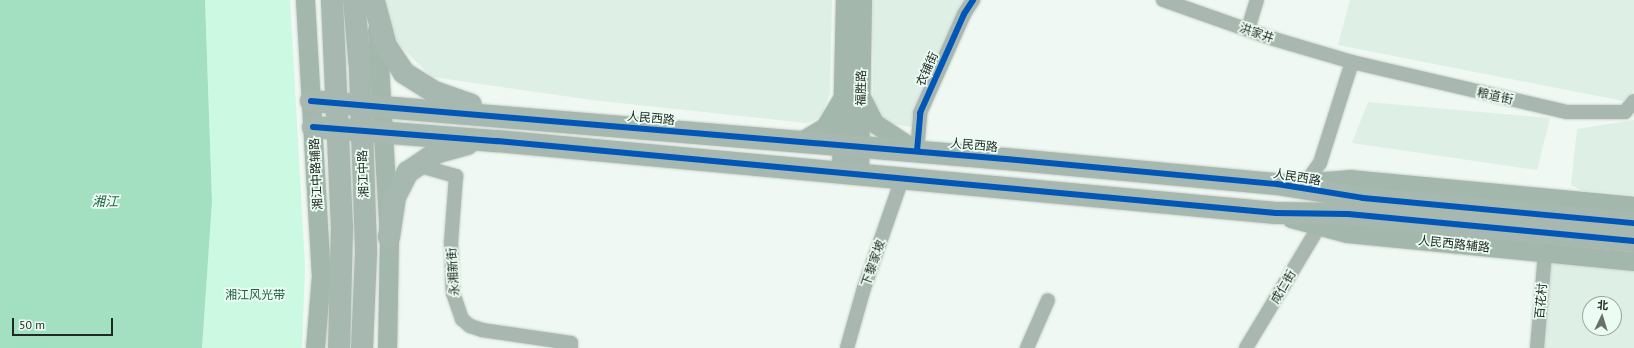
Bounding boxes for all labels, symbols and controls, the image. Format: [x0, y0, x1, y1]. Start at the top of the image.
street label: 洪家井 [1238, 20, 1276, 46]
street label: 衣铺街 [913, 50, 941, 88]
street label: 福胜路 [853, 70, 869, 106]
street label: 粮道街 [1476, 85, 1514, 107]
street label: 人民西路 [626, 109, 676, 127]
street label: 人民西路 [949, 136, 999, 154]
street label: 湘江中路辅路 [307, 138, 325, 210]
street label: 湘江中路 [355, 150, 371, 198]
street label: 人民西路 [1272, 166, 1322, 188]
water label: 湘江 [92, 194, 118, 210]
street label: 人民西路辅路 [1417, 233, 1491, 255]
street label: 下黎家坡 [858, 238, 888, 288]
street label: 永湘新街 [444, 248, 462, 296]
street label: 成仁街 [1268, 268, 1298, 306]
street label: 百花村 [1532, 282, 1550, 320]
park label: 湘江风光带 [225, 288, 285, 302]
north arrow [1582, 296, 1622, 336]
text: 北 [1597, 298, 1609, 312]
scale bar [14, 310, 115, 336]
text: 50 m [19, 317, 45, 332]

